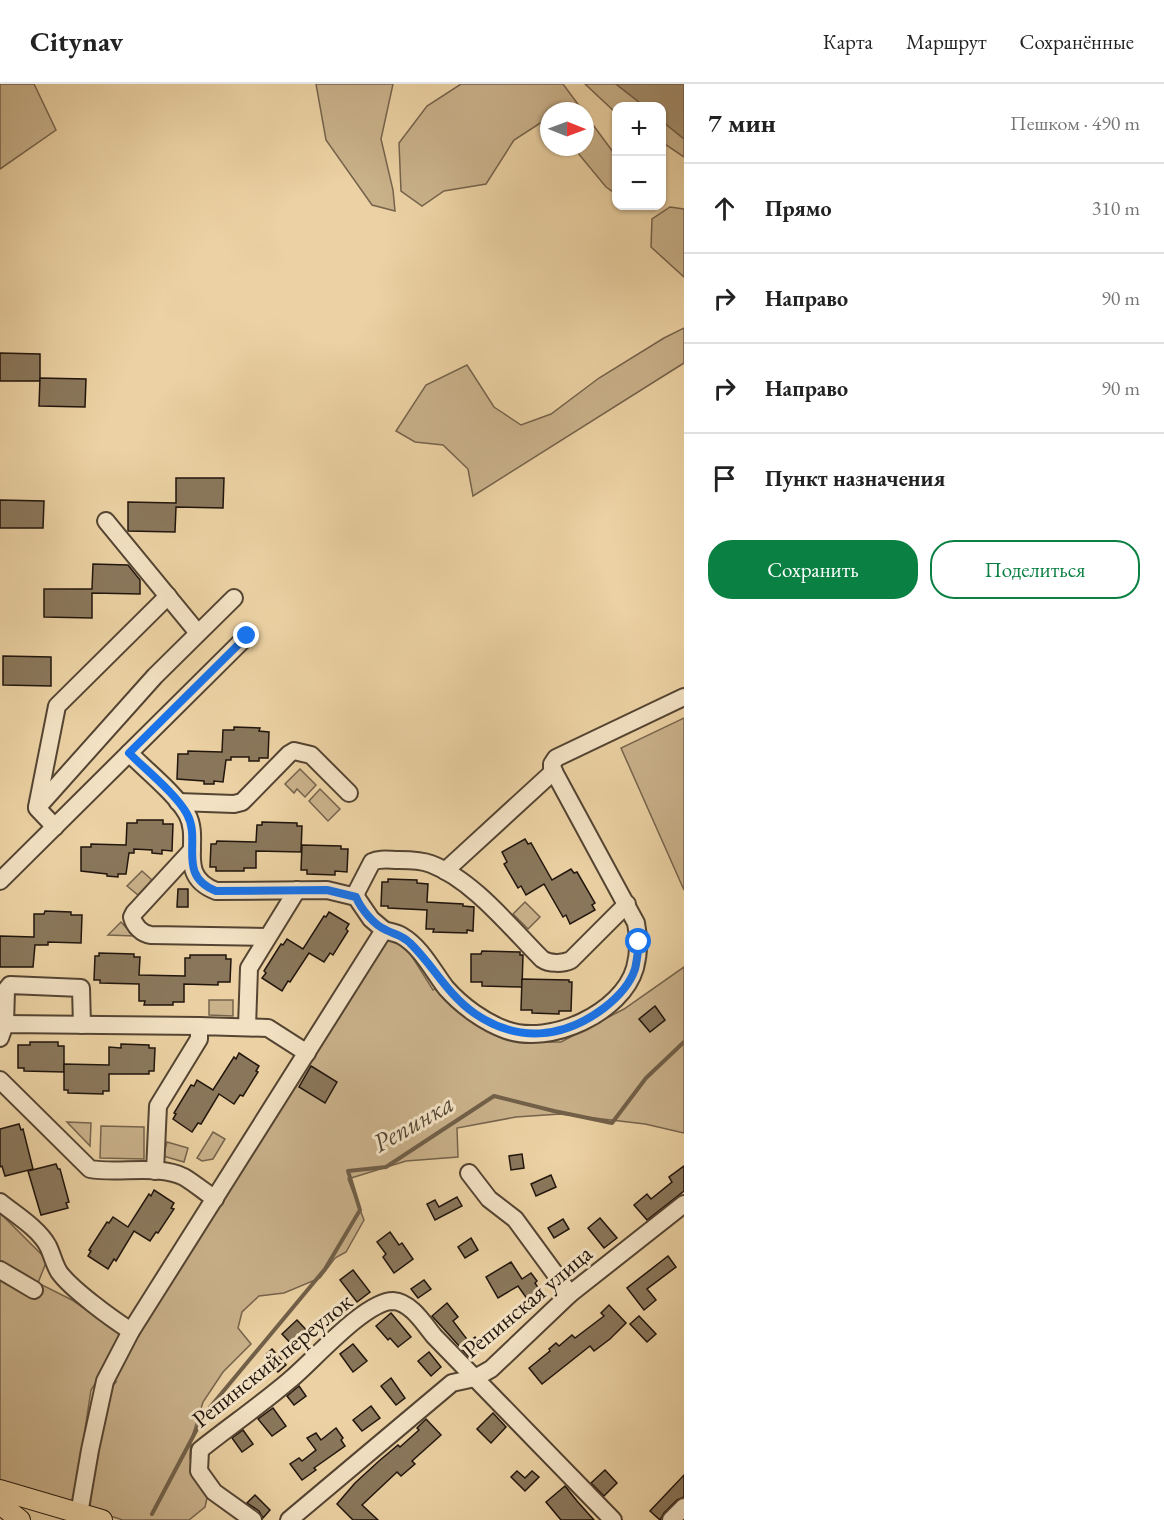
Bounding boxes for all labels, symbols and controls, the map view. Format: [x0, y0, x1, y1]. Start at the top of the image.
text: Citynav [30, 23, 123, 59]
text: Карта [823, 28, 873, 55]
text: Маршрут [906, 28, 987, 55]
text: Сохранённые [1020, 28, 1134, 55]
north arrow [540, 102, 594, 156]
map controls [612, 102, 666, 210]
button: + [612, 102, 666, 156]
text: 7 мин [708, 106, 776, 140]
text: Пешком · 490 m [1010, 110, 1140, 136]
button: − [612, 156, 666, 210]
icon: ahead [708, 192, 741, 225]
text: Прямо [765, 194, 832, 223]
text: 310 m [1092, 195, 1140, 221]
icon: right [708, 282, 741, 315]
text: Направо [765, 284, 848, 313]
text: 90 m [1101, 285, 1140, 311]
icon: right [708, 372, 741, 405]
text: Направо [765, 374, 848, 403]
text: 90 m [1101, 375, 1140, 401]
icon: arrive [708, 462, 741, 495]
text: Пункт назначения [765, 464, 945, 493]
button: Сохранить [708, 540, 918, 599]
button: Поделиться [930, 540, 1140, 599]
route end [233, 622, 259, 648]
route start [625, 928, 651, 954]
water label: Репинка [366, 1086, 460, 1160]
street label: Репинская улица [456, 1237, 599, 1364]
street label: Репинский переулок [185, 1285, 359, 1434]

